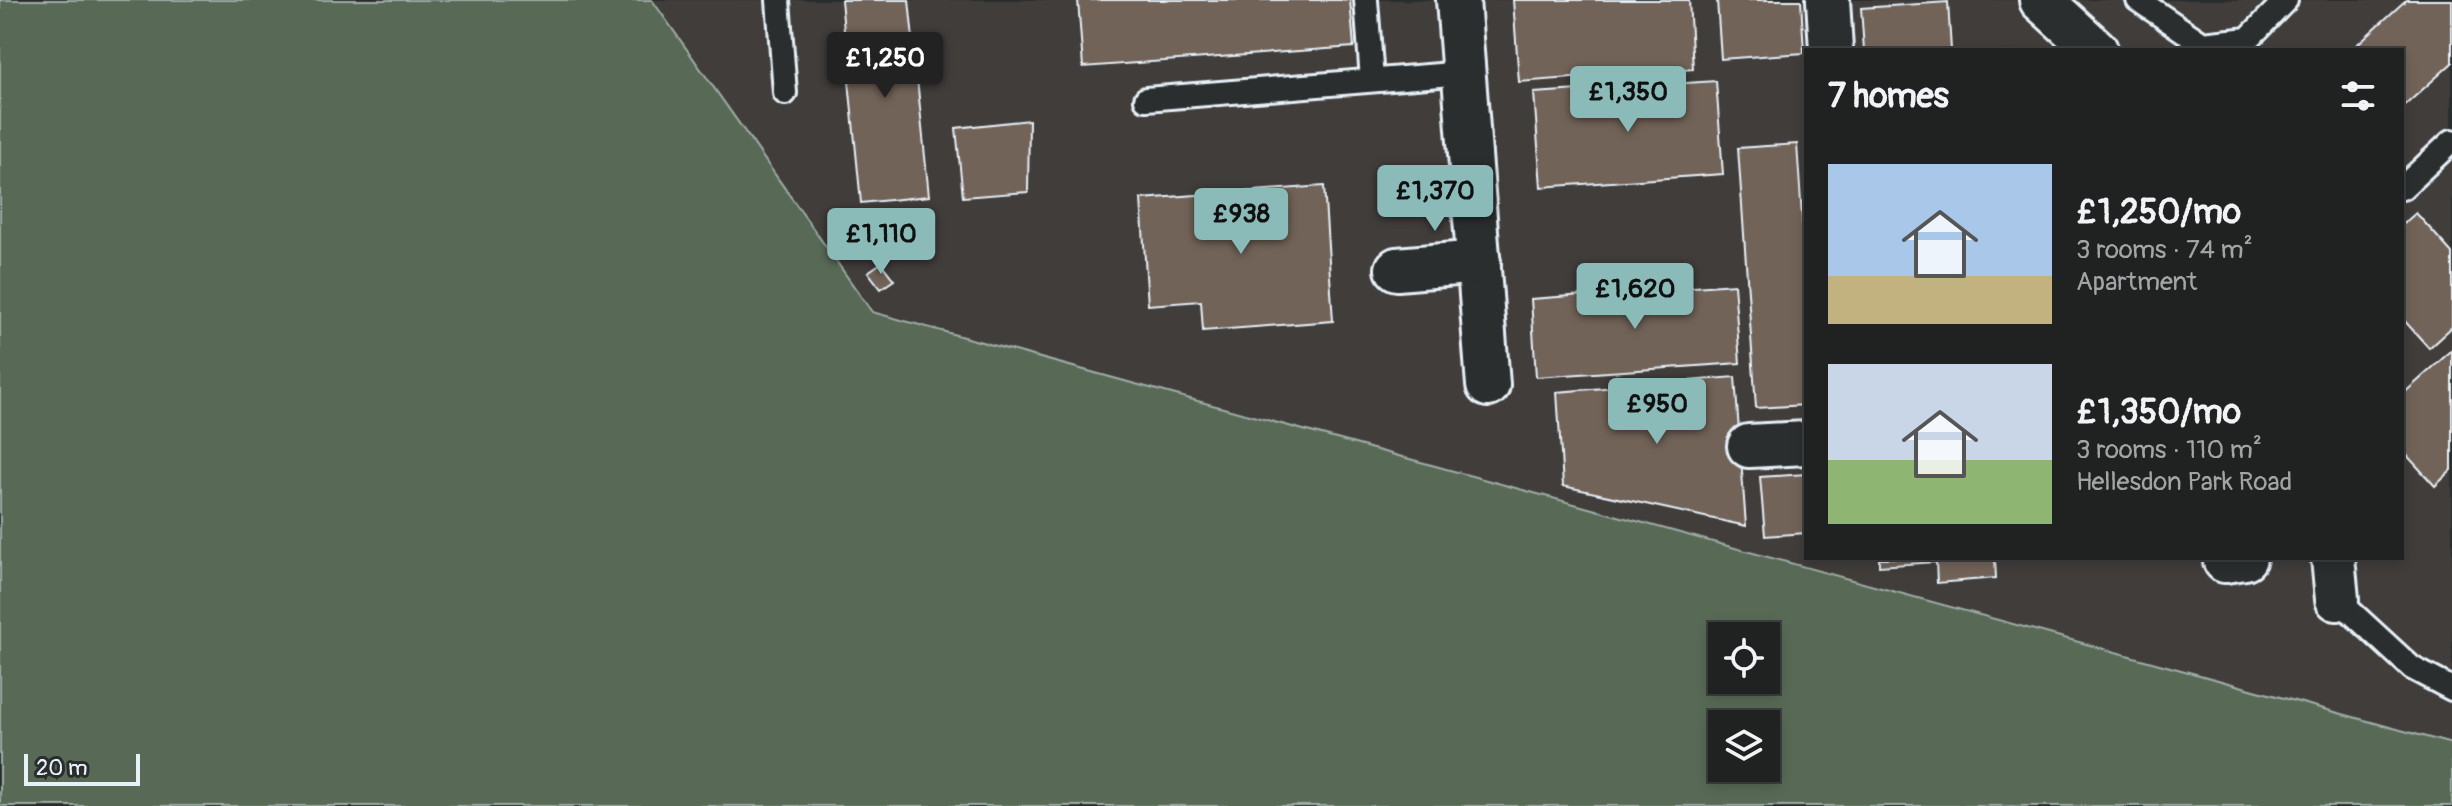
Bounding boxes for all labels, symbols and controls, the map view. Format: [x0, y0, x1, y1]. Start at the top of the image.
pin: £1,250 [820, 32, 950, 100]
text: £1,250 [845, 42, 925, 74]
pin: £1,350 [1563, 66, 1693, 134]
icon: filters [2336, 74, 2380, 118]
text: 7 homes [1828, 75, 1949, 118]
text: £1,350 [1588, 76, 1668, 108]
pin: £1,370 [1370, 165, 1500, 233]
text: £1,370 [1395, 175, 1475, 207]
pin: £938 [1194, 188, 1288, 256]
text: £1,250/mo [2076, 191, 2241, 234]
icon: home [1892, 196, 1988, 292]
text: £938 [1212, 198, 1270, 230]
pin: £1,110 [816, 208, 946, 276]
text: £1,110 [845, 218, 917, 250]
text: 3 rooms · 74 m² [2076, 234, 2253, 266]
pin: £1,620 [1570, 263, 1700, 331]
text: Apartment [2076, 266, 2197, 298]
text: £1,620 [1595, 273, 1675, 305]
pin: £950 [1610, 378, 1704, 446]
text: £950 [1626, 388, 1688, 420]
text: £1,350/mo [2076, 391, 2241, 434]
icon: home [1892, 396, 1988, 492]
text: 3 rooms · 110 m² [2076, 434, 2262, 466]
text: Hellesdon Park Road [2076, 466, 2292, 498]
map controls [1708, 622, 1780, 782]
button: locate [1708, 622, 1780, 694]
button: layers [1708, 710, 1780, 782]
scale bar [24, 750, 140, 786]
text: 20 m [36, 754, 88, 782]

